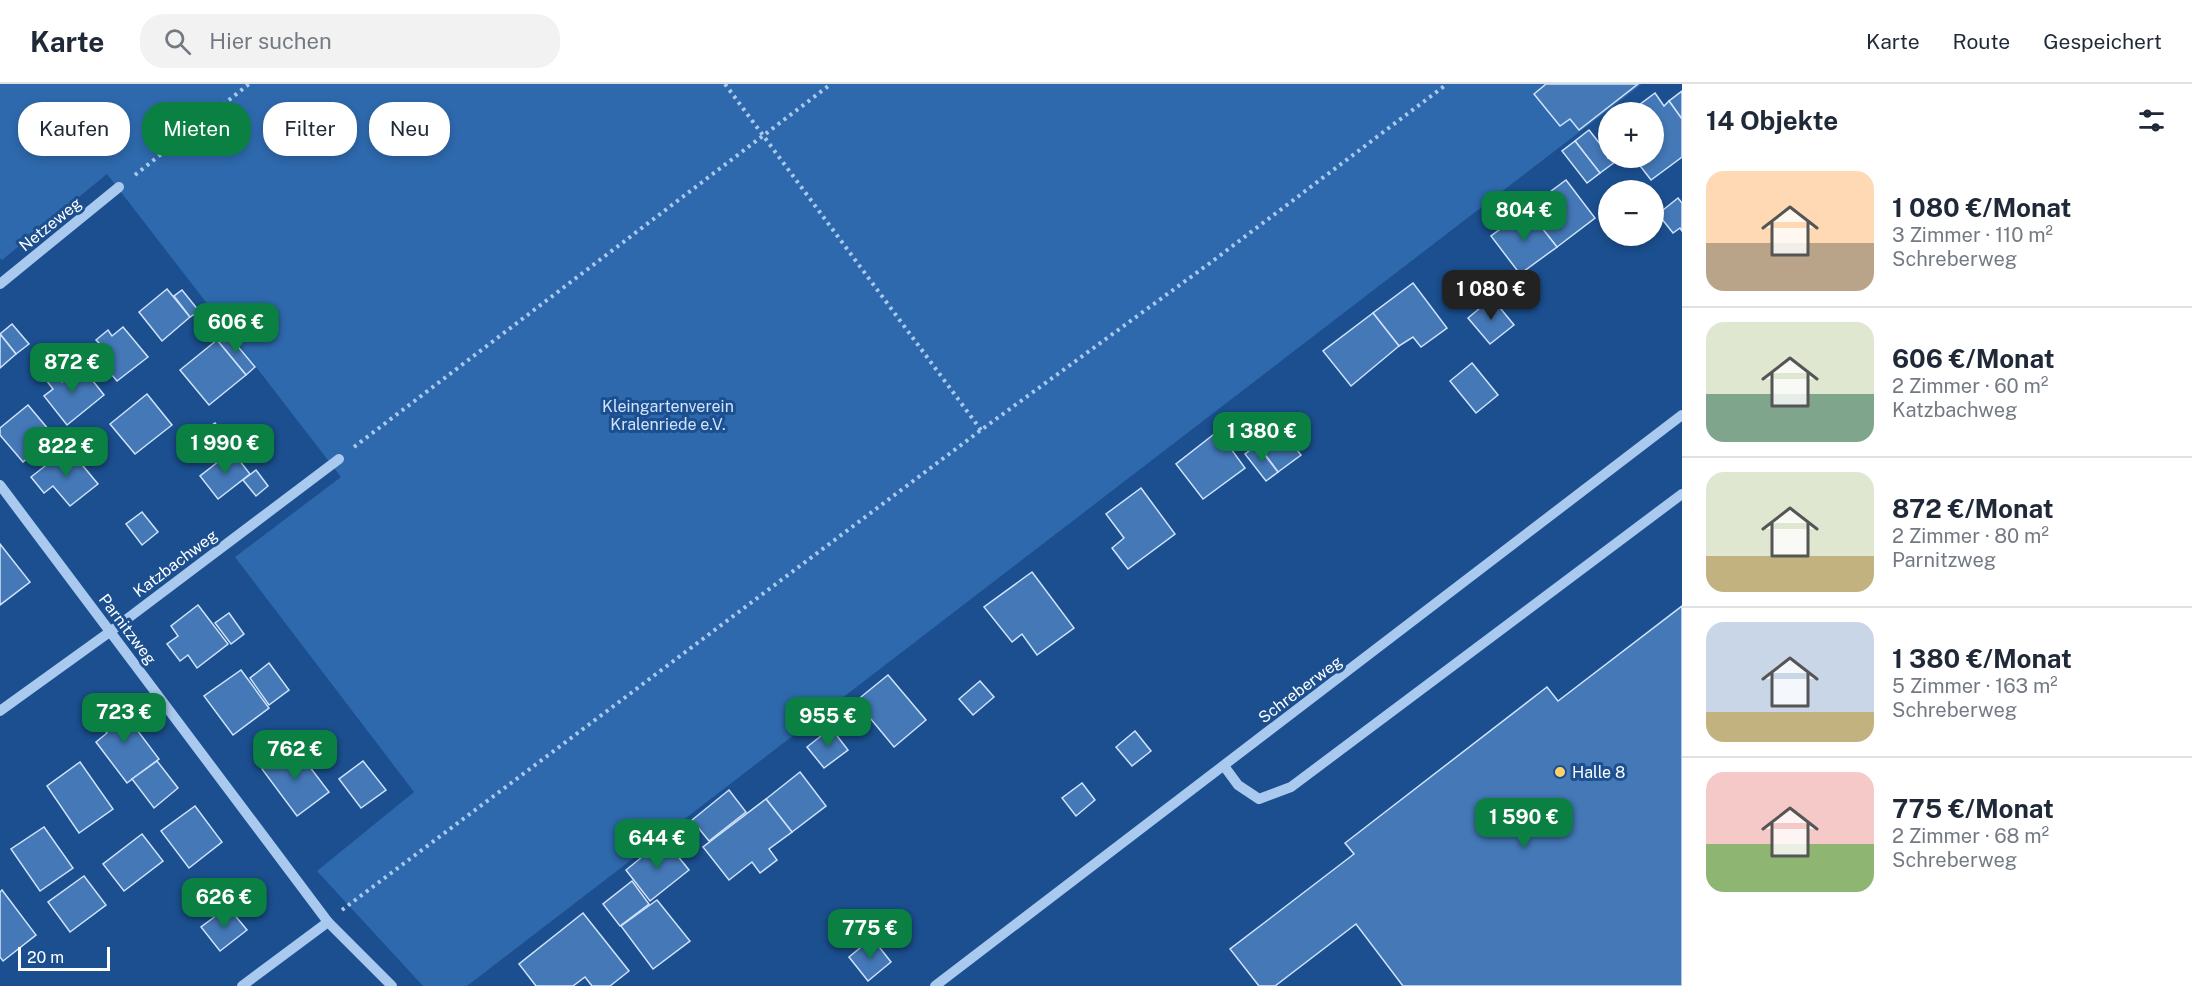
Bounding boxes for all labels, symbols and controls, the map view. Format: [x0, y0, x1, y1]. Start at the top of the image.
search box [140, 14, 560, 68]
text: Karte [30, 25, 104, 58]
icon: search [161, 25, 194, 58]
text: Hier suchen [209, 28, 332, 54]
text: Karte [1866, 29, 1920, 54]
text: Route [1953, 29, 2010, 54]
text: Gespeichert [2043, 29, 2162, 54]
chip: Kaufen [18, 102, 130, 156]
chip: Mieten [142, 102, 251, 156]
chip: Filter [263, 102, 357, 156]
chip: Neu [369, 102, 450, 156]
map controls [1598, 102, 1664, 246]
button: + [1598, 102, 1664, 168]
icon: filters [2135, 104, 2168, 137]
text: 14 Objekte [1706, 105, 1838, 136]
button: − [1598, 180, 1664, 246]
pin: 804 € [1482, 191, 1566, 242]
text: 1 080 €/Monat [1892, 192, 2071, 223]
street label: Netzeweg [15, 193, 85, 255]
icon: home [1754, 195, 1826, 267]
text: 804 € [1496, 198, 1552, 222]
text: 3 Zimmer · 110 m² [1892, 223, 2053, 247]
text: Schreberweg [1892, 247, 2017, 271]
pin: 1 080 € [1436, 270, 1546, 321]
text: 1 080 € [1456, 277, 1526, 301]
pin: 606 € [194, 303, 278, 354]
text: 606 € [208, 310, 264, 334]
pin: 872 € [30, 343, 114, 394]
text: 606 €/Monat [1892, 343, 2055, 374]
icon: home [1754, 346, 1826, 418]
text: 872 € [44, 350, 100, 374]
text: 2 Zimmer · 60 m² [1892, 374, 2048, 398]
park label: Kleingartenverein Kralenriede e.V. [602, 397, 734, 434]
text: Katzbachweg [1892, 398, 2017, 422]
pin: 1 380 € [1207, 412, 1317, 463]
text: 1 380 € [1227, 419, 1297, 443]
pin: 1 990 € [170, 424, 280, 475]
pin: 822 € [24, 427, 108, 478]
text: 1 990 € [190, 431, 260, 455]
text: 822 € [38, 434, 94, 458]
text: 872 €/Monat [1892, 493, 2053, 524]
icon: home [1754, 496, 1826, 568]
text: 2 Zimmer · 80 m² [1892, 524, 2049, 548]
street label: Katzbachweg [130, 526, 221, 601]
text: Parnitzweg [1892, 548, 1996, 572]
street label: Parnitzweg [95, 590, 160, 668]
text: 1 380 €/Monat [1892, 643, 2072, 674]
icon: home [1754, 646, 1826, 718]
street label: Schreberweg [1255, 652, 1346, 727]
text: 5 Zimmer · 163 m² [1892, 674, 2058, 698]
pin: 723 € [82, 693, 166, 744]
pin: 955 € [786, 697, 870, 748]
text: Schreberweg [1892, 698, 2017, 722]
text: 723 € [96, 700, 152, 724]
text: 955 € [799, 704, 857, 728]
pin: 762 € [253, 730, 337, 781]
text: 762 € [267, 737, 323, 761]
place label: Halle 8 [1572, 763, 1625, 782]
marker: Halle 8 [1553, 765, 1567, 779]
text: 775 €/Monat [1892, 793, 2054, 824]
icon: home [1754, 796, 1826, 868]
pin: 1 590 € [1469, 798, 1579, 849]
text: 1 590 € [1489, 805, 1559, 829]
pin: 644 € [615, 819, 699, 870]
text: 2 Zimmer · 68 m² [1892, 824, 2049, 848]
text: 644 € [629, 826, 685, 850]
text: Schreberweg [1892, 848, 2017, 872]
pin: 626 € [182, 878, 266, 929]
text: 626 € [196, 885, 252, 909]
pin: 775 € [828, 909, 912, 960]
text: 775 € [842, 916, 898, 940]
scale bar [18, 944, 110, 972]
text: 20 m [27, 948, 64, 967]

